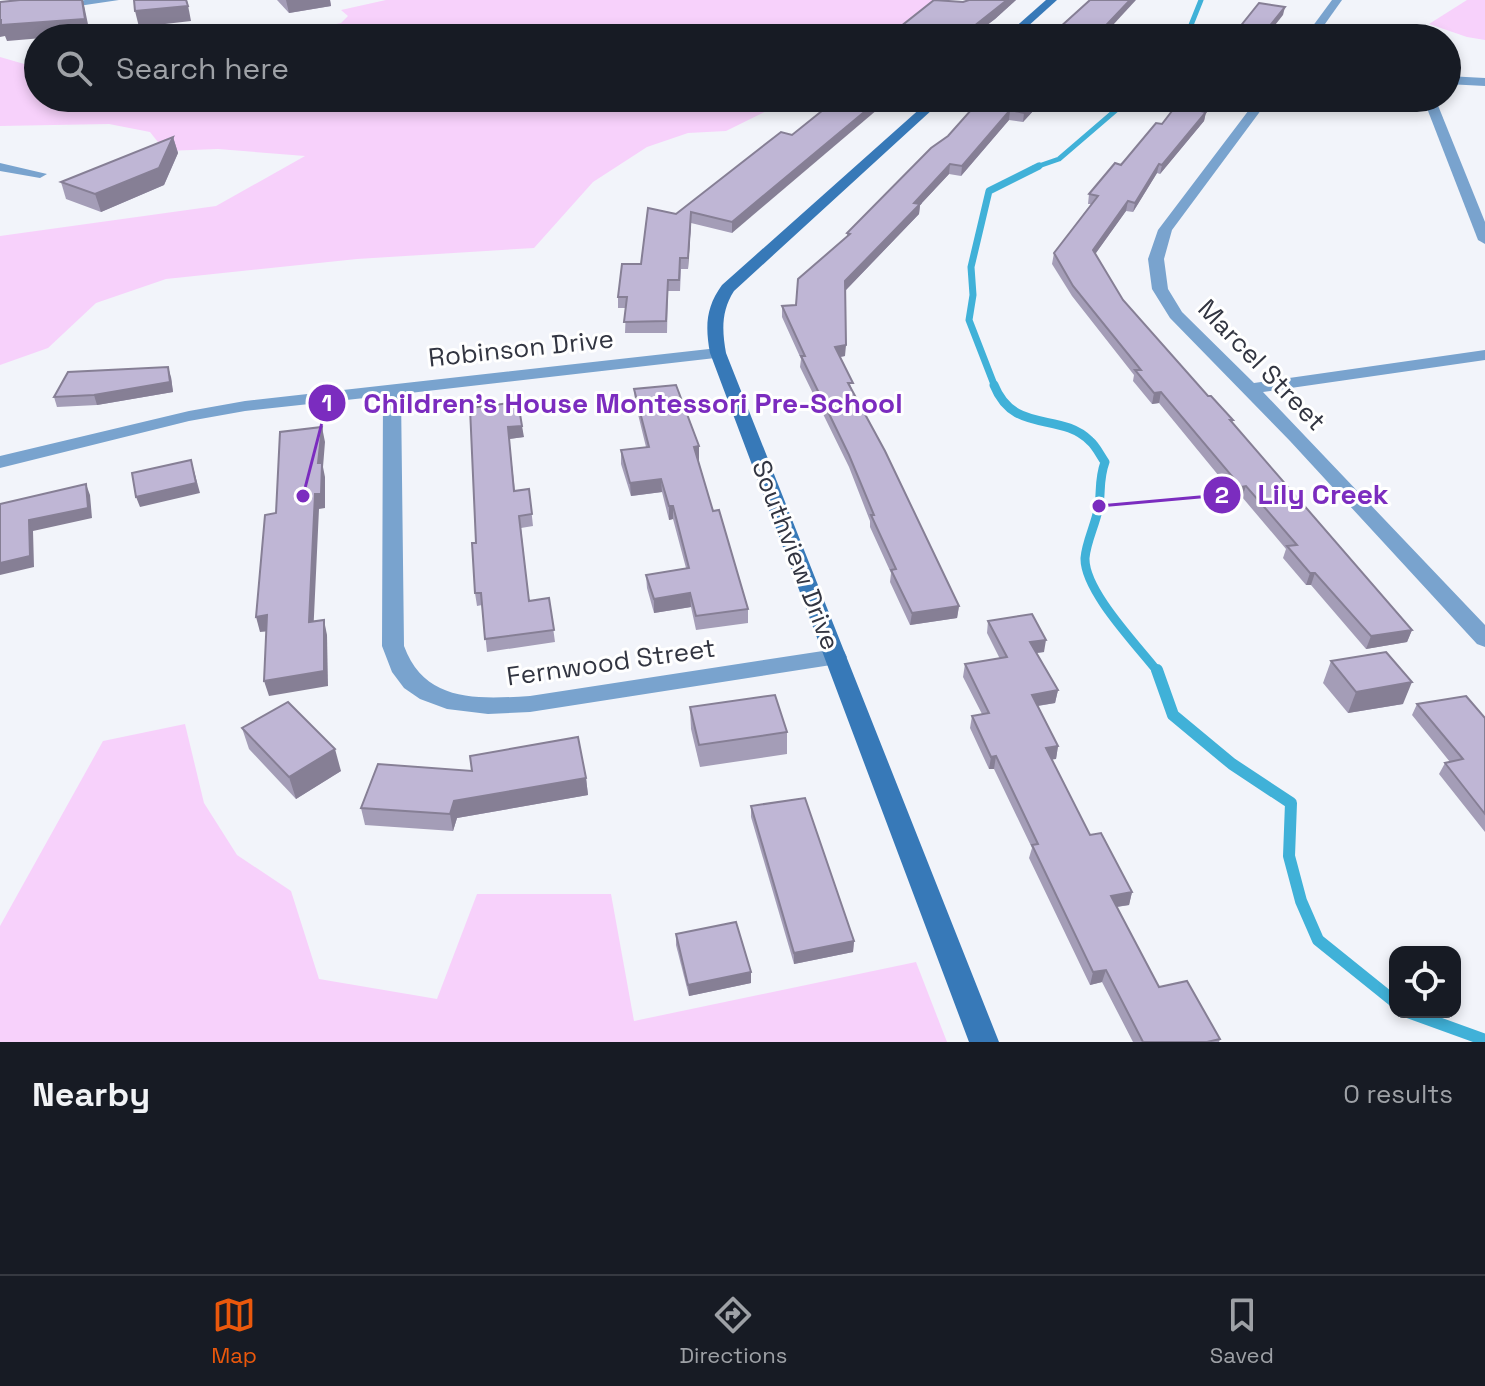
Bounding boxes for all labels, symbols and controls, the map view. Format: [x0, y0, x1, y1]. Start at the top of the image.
search box [24, 24, 1461, 112]
icon: search [52, 46, 96, 90]
text: Search here [116, 49, 289, 88]
street label: Marcel Street [1191, 292, 1333, 438]
street label: Robinson Drive [427, 321, 615, 375]
callout: Children's House Montessori Pre-School [307, 377, 918, 429]
text: Children's House Montessori Pre-School [363, 385, 903, 421]
text: 1 [322, 387, 332, 418]
street label: Southview Drive [744, 455, 848, 655]
callout: Lily Creek [1202, 469, 1405, 521]
text: Lily Creek [1257, 476, 1389, 512]
text: 2 [1215, 479, 1229, 510]
street label: Fernwood Street [504, 631, 718, 693]
map controls [1389, 946, 1461, 1018]
button: locate [1389, 946, 1461, 1018]
text: Nearby [32, 1073, 150, 1116]
text: 0 results [1343, 1077, 1453, 1111]
tab: Map [211, 1293, 257, 1369]
tab: Directions [679, 1293, 787, 1369]
tab: Saved [1210, 1293, 1274, 1369]

